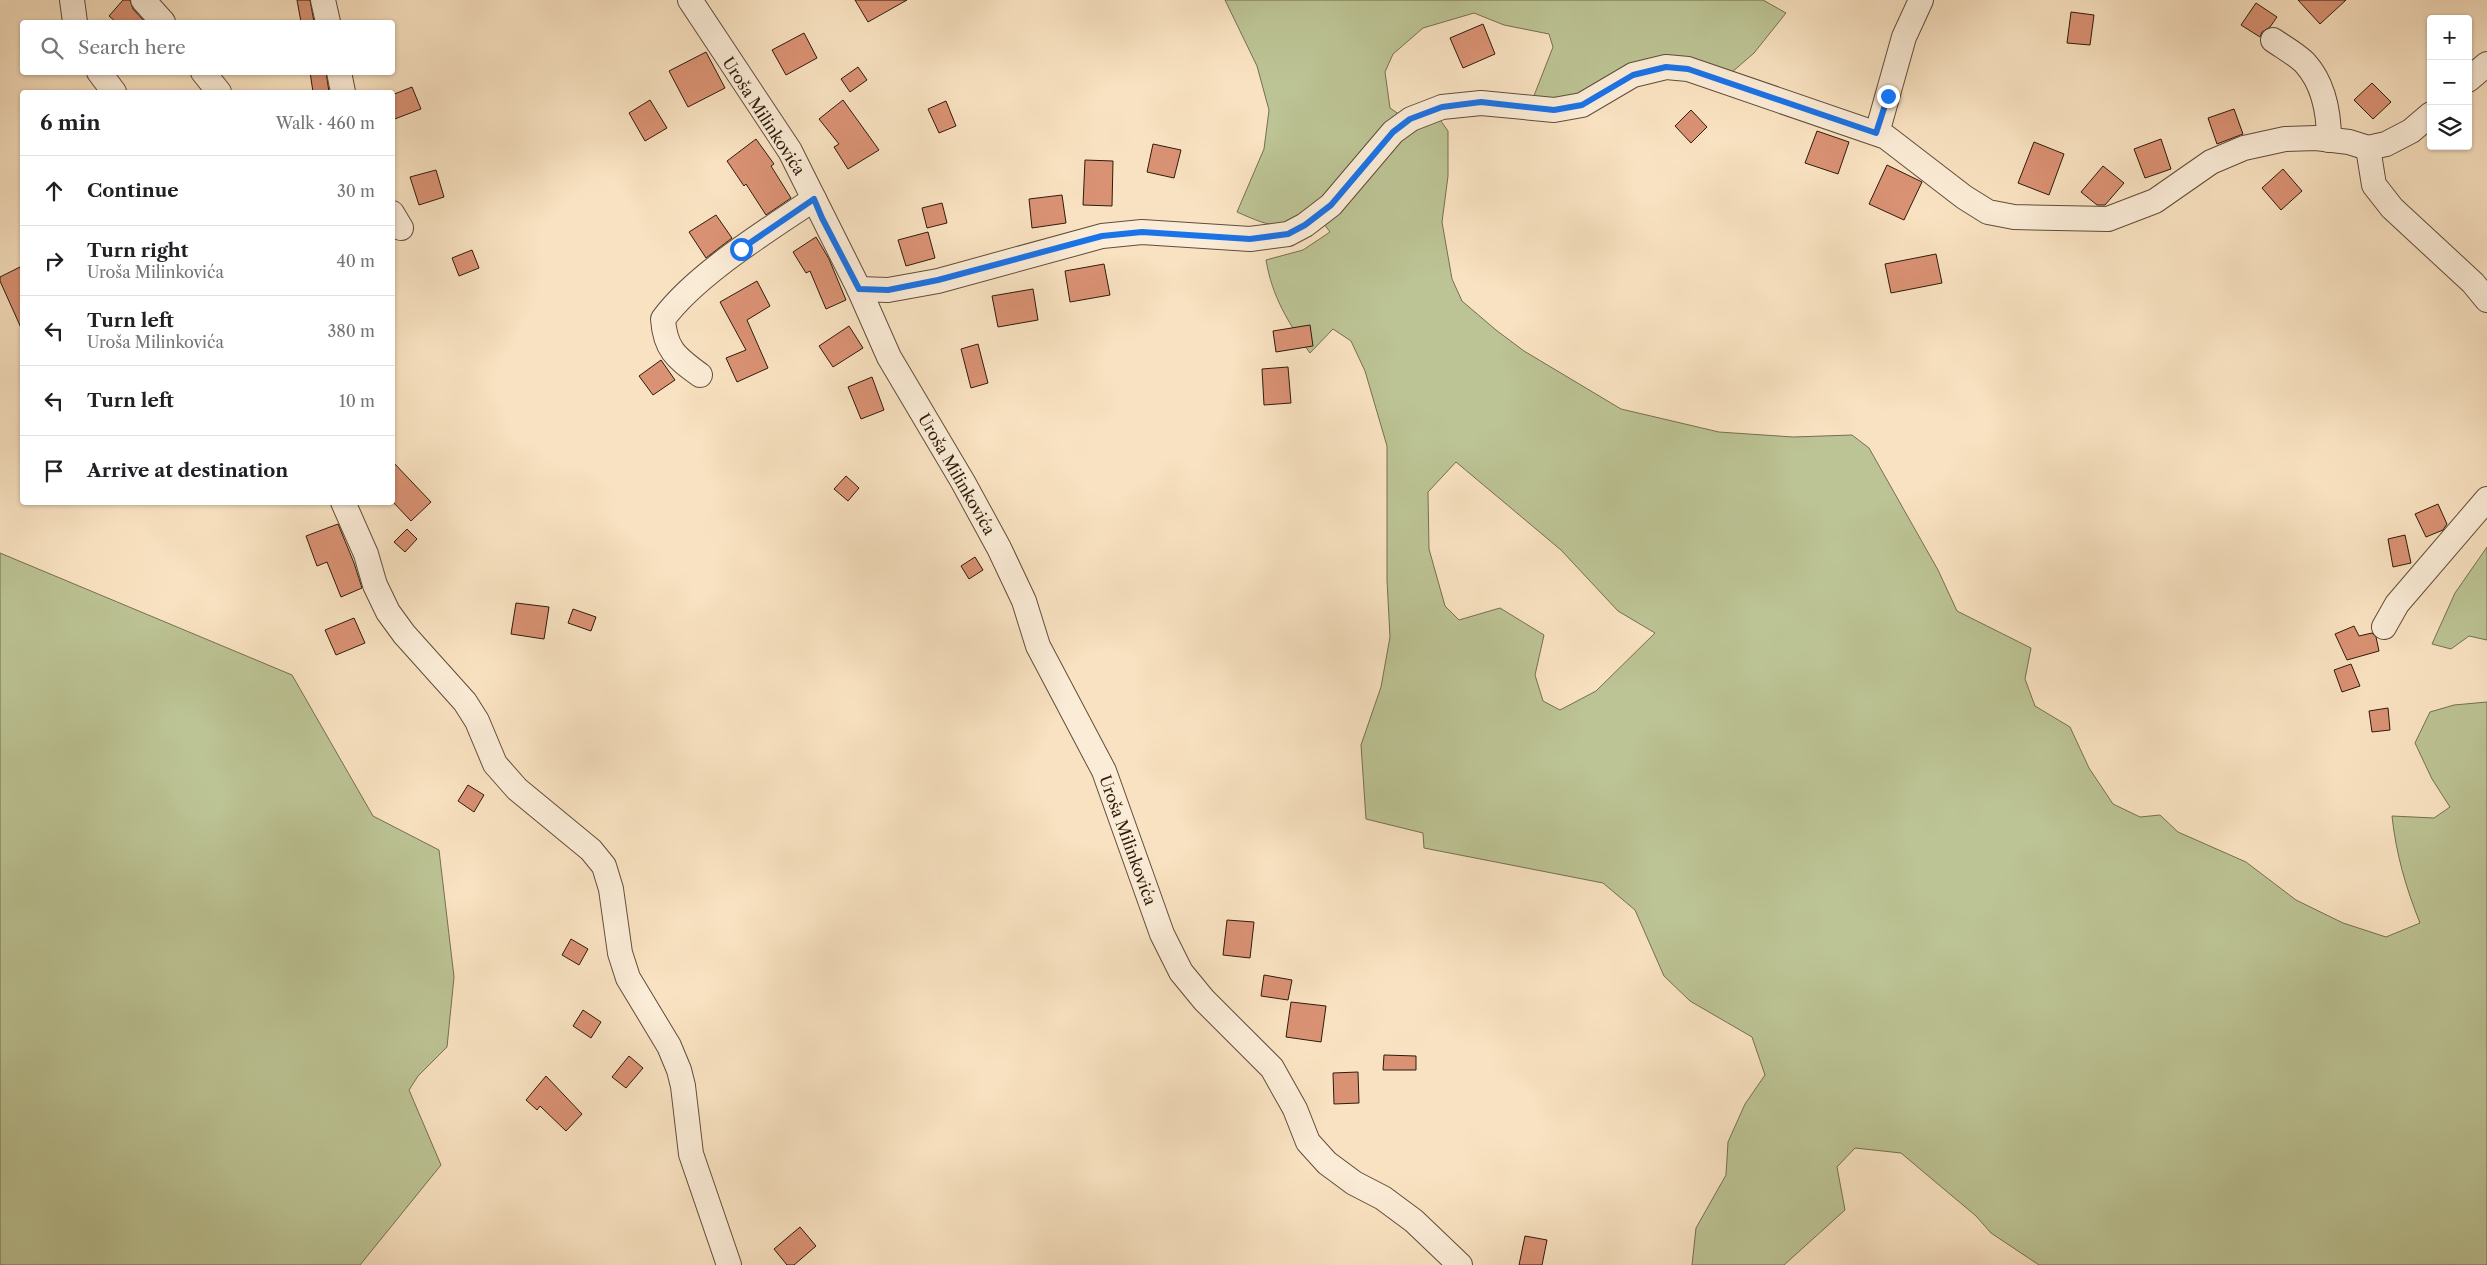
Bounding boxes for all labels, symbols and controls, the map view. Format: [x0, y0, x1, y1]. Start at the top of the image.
map controls [2427, 15, 2472, 150]
button: + [2427, 15, 2472, 60]
search box [20, 20, 395, 75]
icon: search [38, 34, 66, 62]
text: Search here [78, 36, 186, 59]
street label: Uroša Milinkovića [718, 53, 810, 179]
button: − [2427, 60, 2472, 105]
route end [1877, 85, 1900, 108]
button: layers [2427, 105, 2472, 150]
text: 6 min [40, 110, 101, 135]
text: Walk · 460 m [276, 113, 375, 133]
icon: ahead [40, 177, 68, 205]
text: Continue [87, 179, 179, 202]
text: 30 m [337, 181, 375, 201]
route start [730, 238, 753, 261]
text: Turn right [87, 239, 188, 262]
icon: right [40, 247, 68, 275]
text: 40 m [336, 251, 375, 271]
text: Uroša Milinkovića [87, 262, 224, 282]
text: Turn left [87, 309, 174, 332]
icon: left [40, 317, 68, 345]
text: 380 m [327, 321, 375, 341]
text: Uroša Milinkovića [87, 332, 224, 352]
icon: left [40, 387, 68, 415]
text: Turn left [87, 389, 174, 412]
text: 10 m [339, 391, 375, 411]
street label: Uroša Milinkovića [914, 410, 1000, 539]
icon: arrive [40, 457, 68, 485]
text: Arrive at destination [87, 459, 288, 482]
street label: Uroša Milinkovića [1095, 772, 1161, 908]

